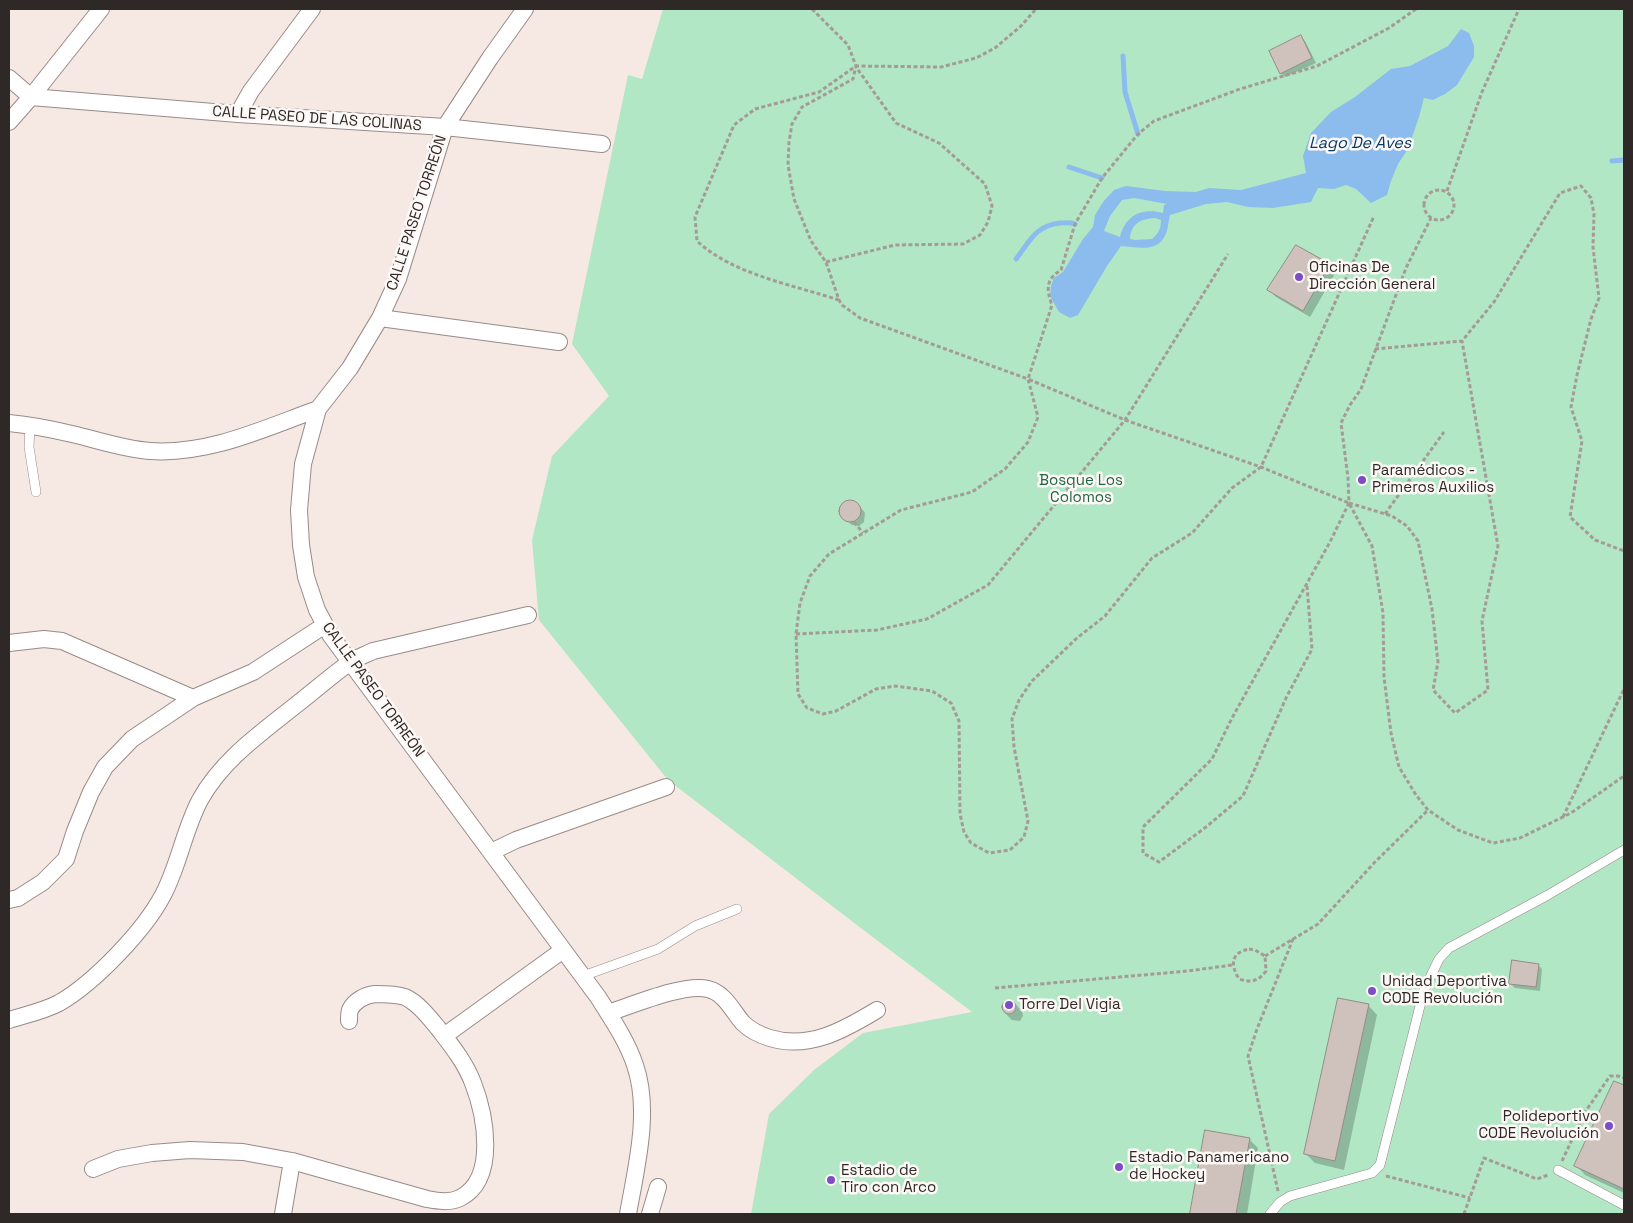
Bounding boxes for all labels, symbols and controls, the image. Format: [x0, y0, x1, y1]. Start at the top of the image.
street label: CALLE PASEO DE LAS COLINAS [212, 103, 422, 135]
street label: CALLE PASEO TORREÓN [383, 133, 451, 293]
water label: Lago De Aves [1309, 134, 1411, 154]
place label: Oficinas De Dirección General [1309, 259, 1435, 294]
marker: Oficinas De Dirección General [1293, 271, 1305, 283]
place label: Paramédicos - Primeros Auxilios [1372, 462, 1494, 497]
park label: Bosque Los Colomos [1039, 472, 1123, 507]
marker: Paramédicos - Primeros Auxilios [1356, 474, 1368, 486]
street label: CALLE PASEO TORREÓN [318, 619, 428, 761]
place label: Unidad Deportiva CODE Revolución [1382, 973, 1507, 1008]
marker: Unidad Deportiva CODE Revolución [1366, 985, 1378, 997]
place label: Torre Del Vigia [1019, 996, 1121, 1014]
marker: Torre Del Vigia [1003, 999, 1015, 1011]
place label: Polideportivo CODE Revolución [1478, 1108, 1599, 1143]
marker: Polideportivo CODE Revolución [1603, 1120, 1615, 1132]
place label: Estadio Panamericano de Hockey [1129, 1149, 1289, 1184]
marker: Estadio Panamericano de Hockey [1113, 1161, 1125, 1173]
place label: Estadio de Tiro con Arco [841, 1162, 936, 1197]
marker: Estadio de Tiro con Arco [825, 1174, 837, 1186]

